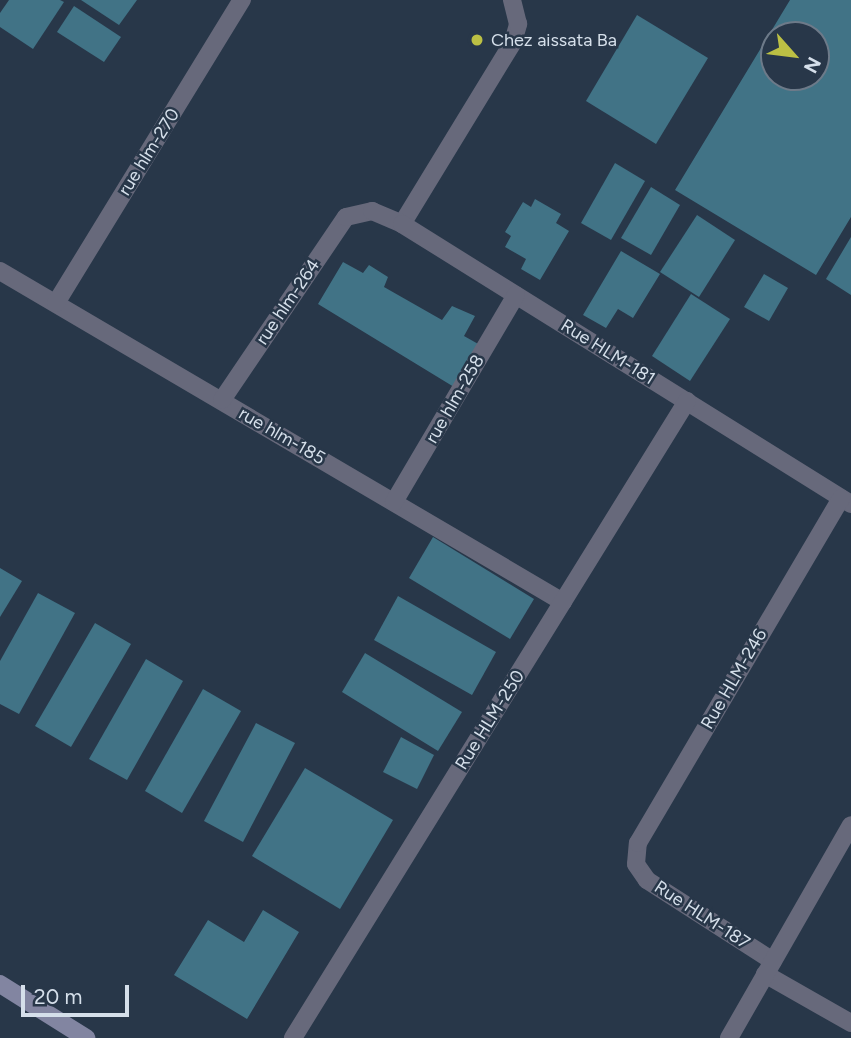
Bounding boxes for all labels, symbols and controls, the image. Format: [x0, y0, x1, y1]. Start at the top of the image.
north arrow [760, 21, 830, 91]
place label: Chez aissata Ba [491, 29, 617, 51]
marker: Chez aissata Ba [469, 32, 485, 48]
text: N [799, 53, 826, 77]
street label: rue hlm-270 [114, 105, 184, 199]
street label: rue hlm-264 [251, 255, 325, 349]
street label: Rue HLM-181 [557, 314, 659, 390]
street label: rue hlm-258 [421, 351, 489, 447]
street label: rue hlm-185 [235, 403, 329, 469]
street label: Rue HLM-246 [696, 625, 772, 733]
street label: Rue HLM-250 [451, 666, 529, 774]
street label: Rue HLM-187 [650, 876, 754, 954]
scale bar [24, 972, 133, 1016]
text: 20 m [34, 984, 82, 1009]

